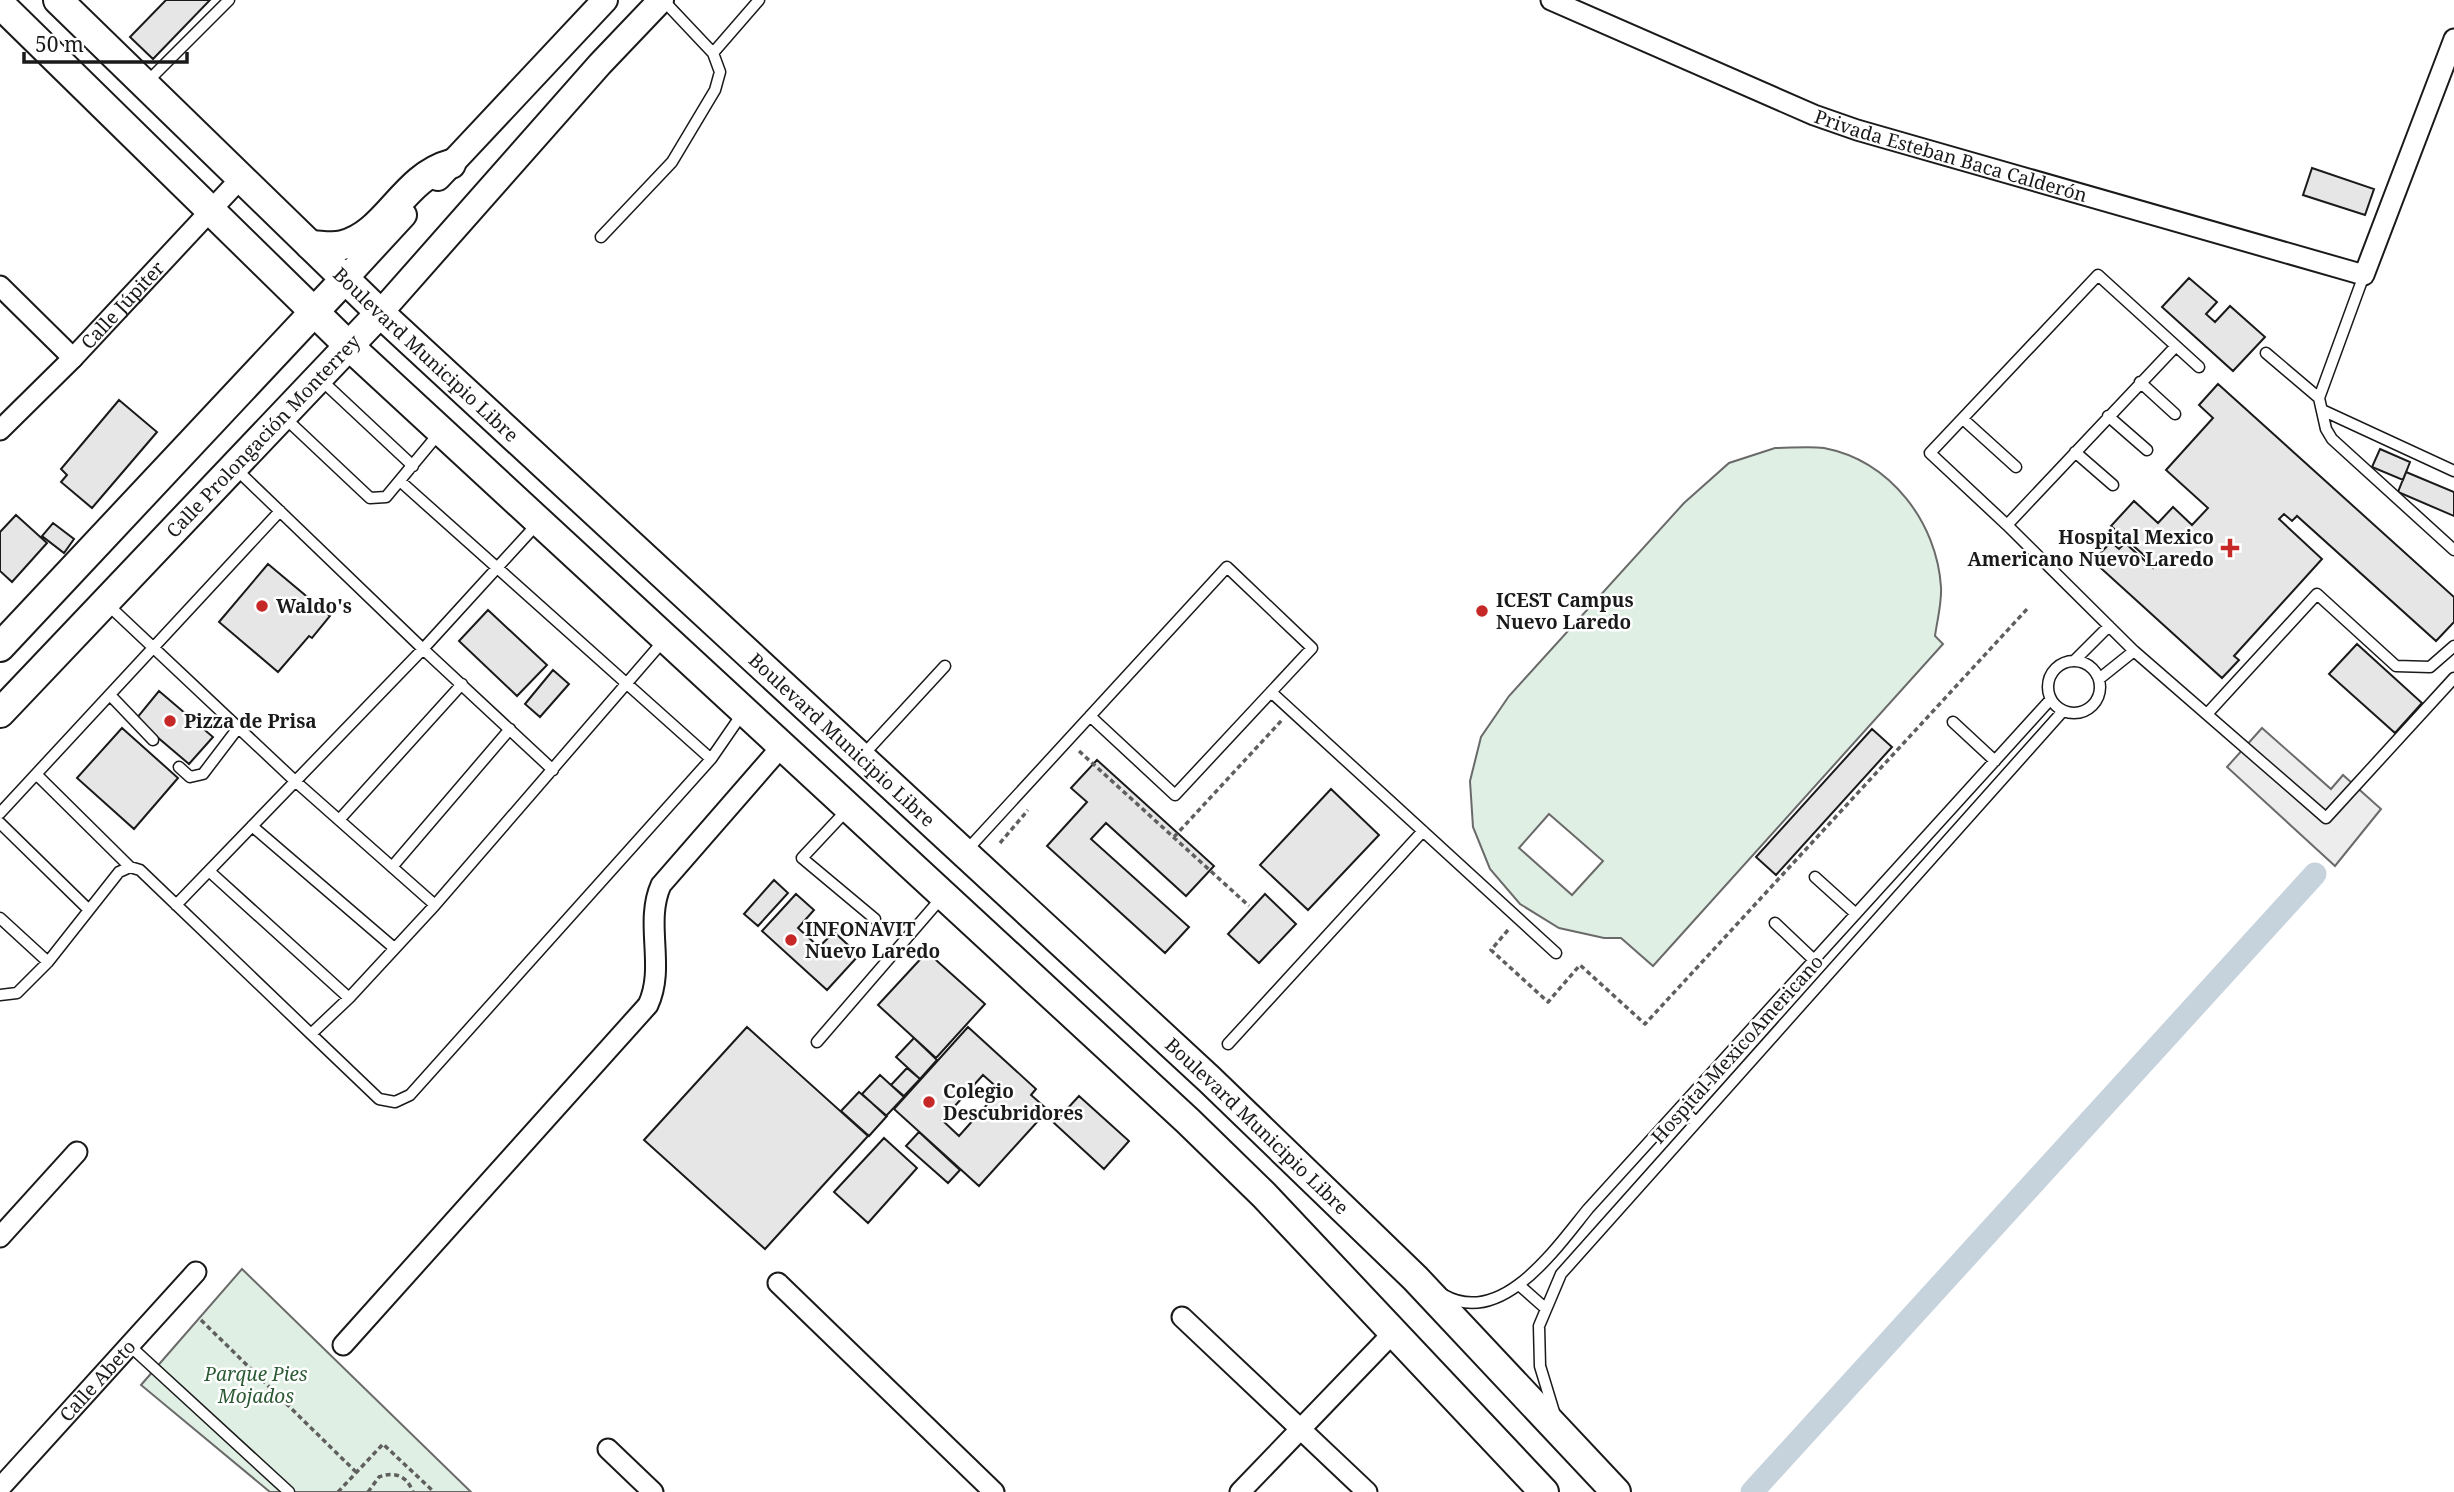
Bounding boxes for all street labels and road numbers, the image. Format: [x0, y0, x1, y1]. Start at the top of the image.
street label: Privada Esteban Baca Calderón [1811, 103, 2090, 208]
street label: Calle Júpiter [75, 255, 170, 355]
street label: Boulevard Municipio Libre [328, 261, 524, 448]
street label: Calle Prolongación Monterrey [160, 329, 366, 543]
street label: Boulevard Municipio Libre [743, 647, 941, 833]
street label: Hospital MexicoAmericano [1645, 949, 1829, 1149]
street label: Boulevard Municipio Libre [1160, 1032, 1354, 1220]
street label: Calle Abeto [53, 1334, 141, 1427]

